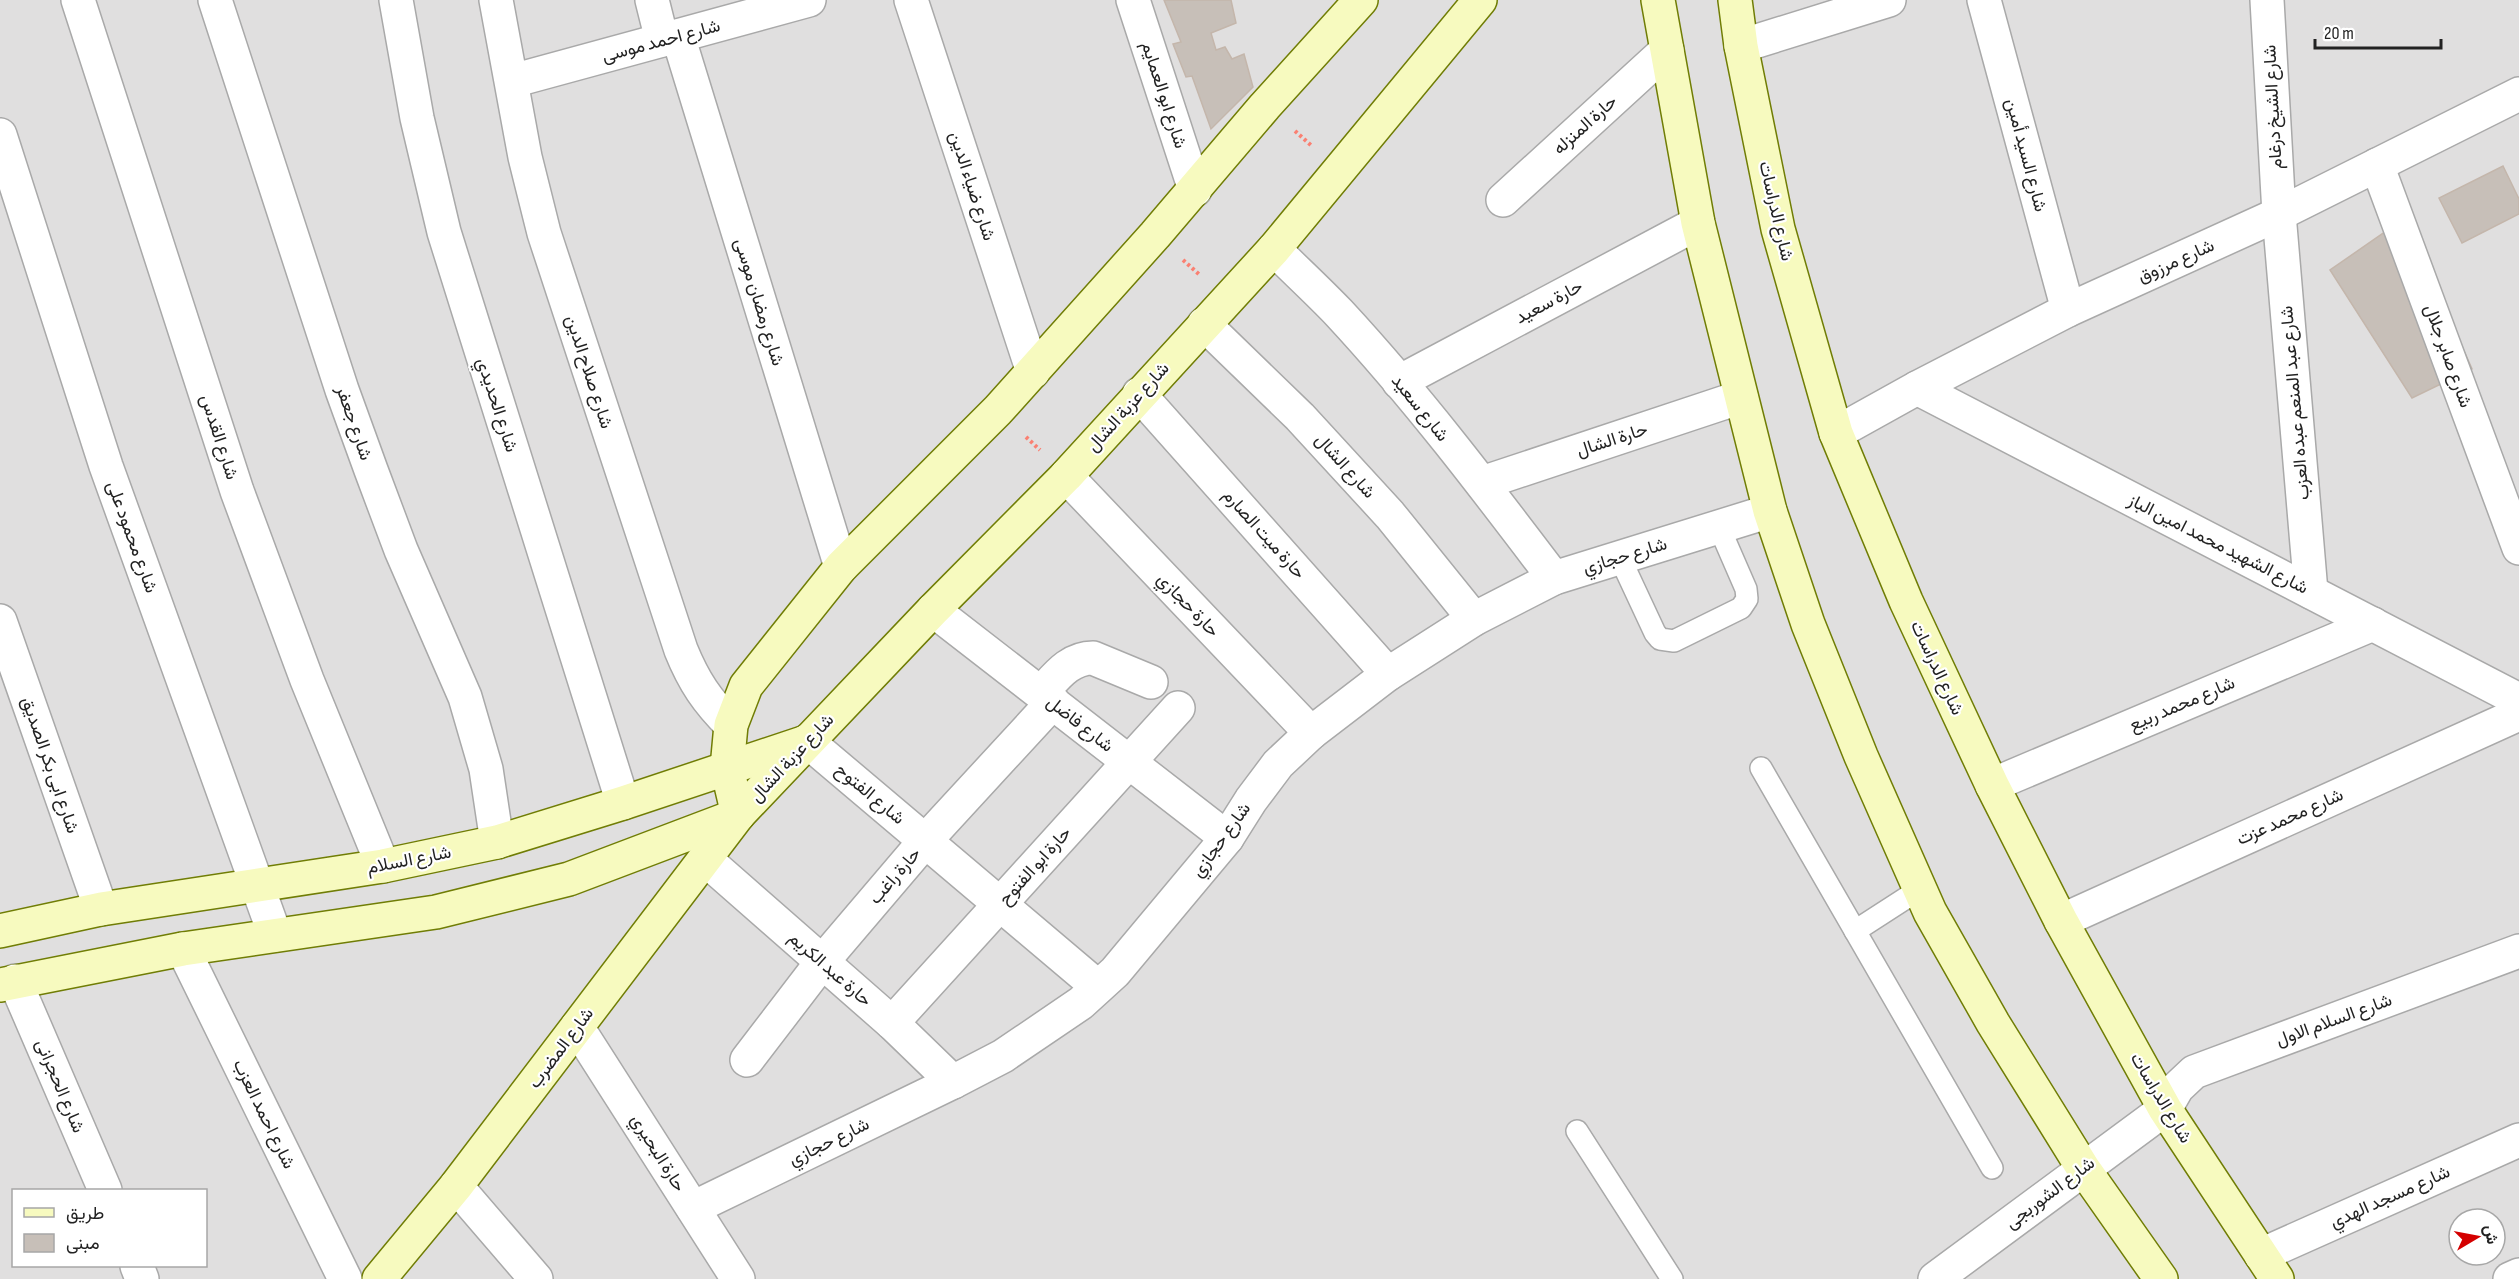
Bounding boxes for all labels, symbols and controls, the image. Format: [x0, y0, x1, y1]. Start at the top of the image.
scale bar [2315, 12, 2441, 50]
street label: شارع احمد موسى [600, 15, 723, 68]
text: 20 m [2324, 23, 2354, 44]
street label: شارع ابو العمايم [1136, 39, 1191, 151]
street label: شارع الشيخ درغام [2259, 44, 2288, 170]
street label: حارة المنزله [1549, 91, 1621, 159]
street label: شارع السيد أمين [2000, 96, 2051, 214]
street label: شارع ضياء الدين [944, 129, 1000, 244]
street label: شارع الدراسات [1753, 159, 1798, 263]
street label: شارع مرزوق [2134, 235, 2218, 288]
street label: شارع رمضان موسى [729, 236, 788, 369]
street label: حارة سعيد [1512, 276, 1586, 328]
street label: شارع صابر جلال [2419, 301, 2476, 411]
street label: شارع عبد المنعم عبده العزب [2276, 305, 2315, 501]
street label: شارع صلاح الدين [560, 313, 617, 432]
street label: شارع الحديدي [468, 355, 522, 456]
street label: شارع عزبة الشال [1082, 358, 1174, 457]
street label: شارع سعيد [1386, 370, 1453, 446]
street label: شارع جعفر [330, 382, 377, 463]
street label: شارع القدس [194, 392, 243, 483]
street label: حارة الشال [1574, 419, 1650, 461]
street label: شارع الشال [1310, 429, 1380, 503]
street label: شارع محمود على [101, 478, 162, 596]
street label: حارة ميت الصارم [1217, 485, 1310, 584]
street label: شارع الشهيد محمد امين الباز [2123, 489, 2312, 600]
street label: شارع حجازي [1580, 533, 1671, 583]
street label: حارة حجازي [1150, 569, 1224, 644]
street label: شارع الدراسات [1905, 617, 1968, 719]
street label: شارع محمد ربيع [2126, 672, 2239, 737]
street label: شارع فاضل [1042, 691, 1118, 757]
street label: شارع ابى بكر الصديق [16, 694, 83, 836]
street label: شارع عزبة الشال [746, 709, 839, 807]
street label: شارع الفتوح [830, 759, 909, 830]
street label: شارع محمد عزت [2233, 784, 2347, 851]
street label: شارع حجازي [1187, 799, 1258, 884]
street label: حارة ابو الفتوح [994, 823, 1076, 910]
street label: شارع السلام [365, 842, 453, 879]
street label: حارة راغب [865, 843, 925, 909]
street label: حارة عبد الكريم [783, 927, 876, 1012]
street label: شارع السلام الاول [2273, 989, 2395, 1052]
street label: شارع المضرب [524, 1004, 599, 1093]
street label: شارع الحجرانى [30, 1036, 89, 1136]
street label: شارع الدراسات [2125, 1049, 2196, 1148]
street label: شارع احمد العزب [228, 1056, 300, 1173]
street label: حارة البحيري [623, 1110, 690, 1198]
street label: شارع حجازي [785, 1114, 874, 1174]
street label: شارع الشوربجى [2001, 1153, 2099, 1234]
street label: شارع مسجد الهدي [2327, 1161, 2455, 1237]
legend [12, 1189, 207, 1267]
text: طريق [66, 1203, 104, 1224]
north arrow [2447, 1207, 2507, 1267]
text: ش [2479, 1224, 2501, 1246]
text: مبنى [66, 1233, 100, 1254]

